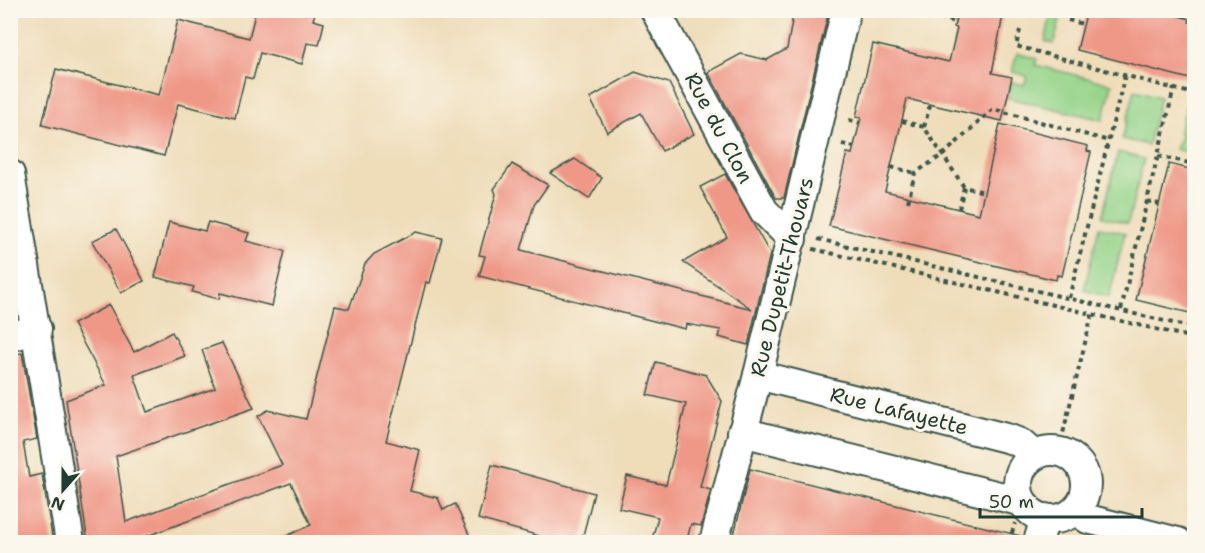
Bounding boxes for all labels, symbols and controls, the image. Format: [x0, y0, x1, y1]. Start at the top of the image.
street label: Rue du Clon [678, 68, 760, 188]
street label: Rue Dupetit-Thouars [744, 174, 820, 380]
street label: Rue Lafayette [827, 380, 971, 442]
north arrow [33, 460, 93, 520]
scale bar [980, 481, 1142, 519]
text: 50 m [989, 490, 1034, 514]
text: N [48, 491, 67, 516]

